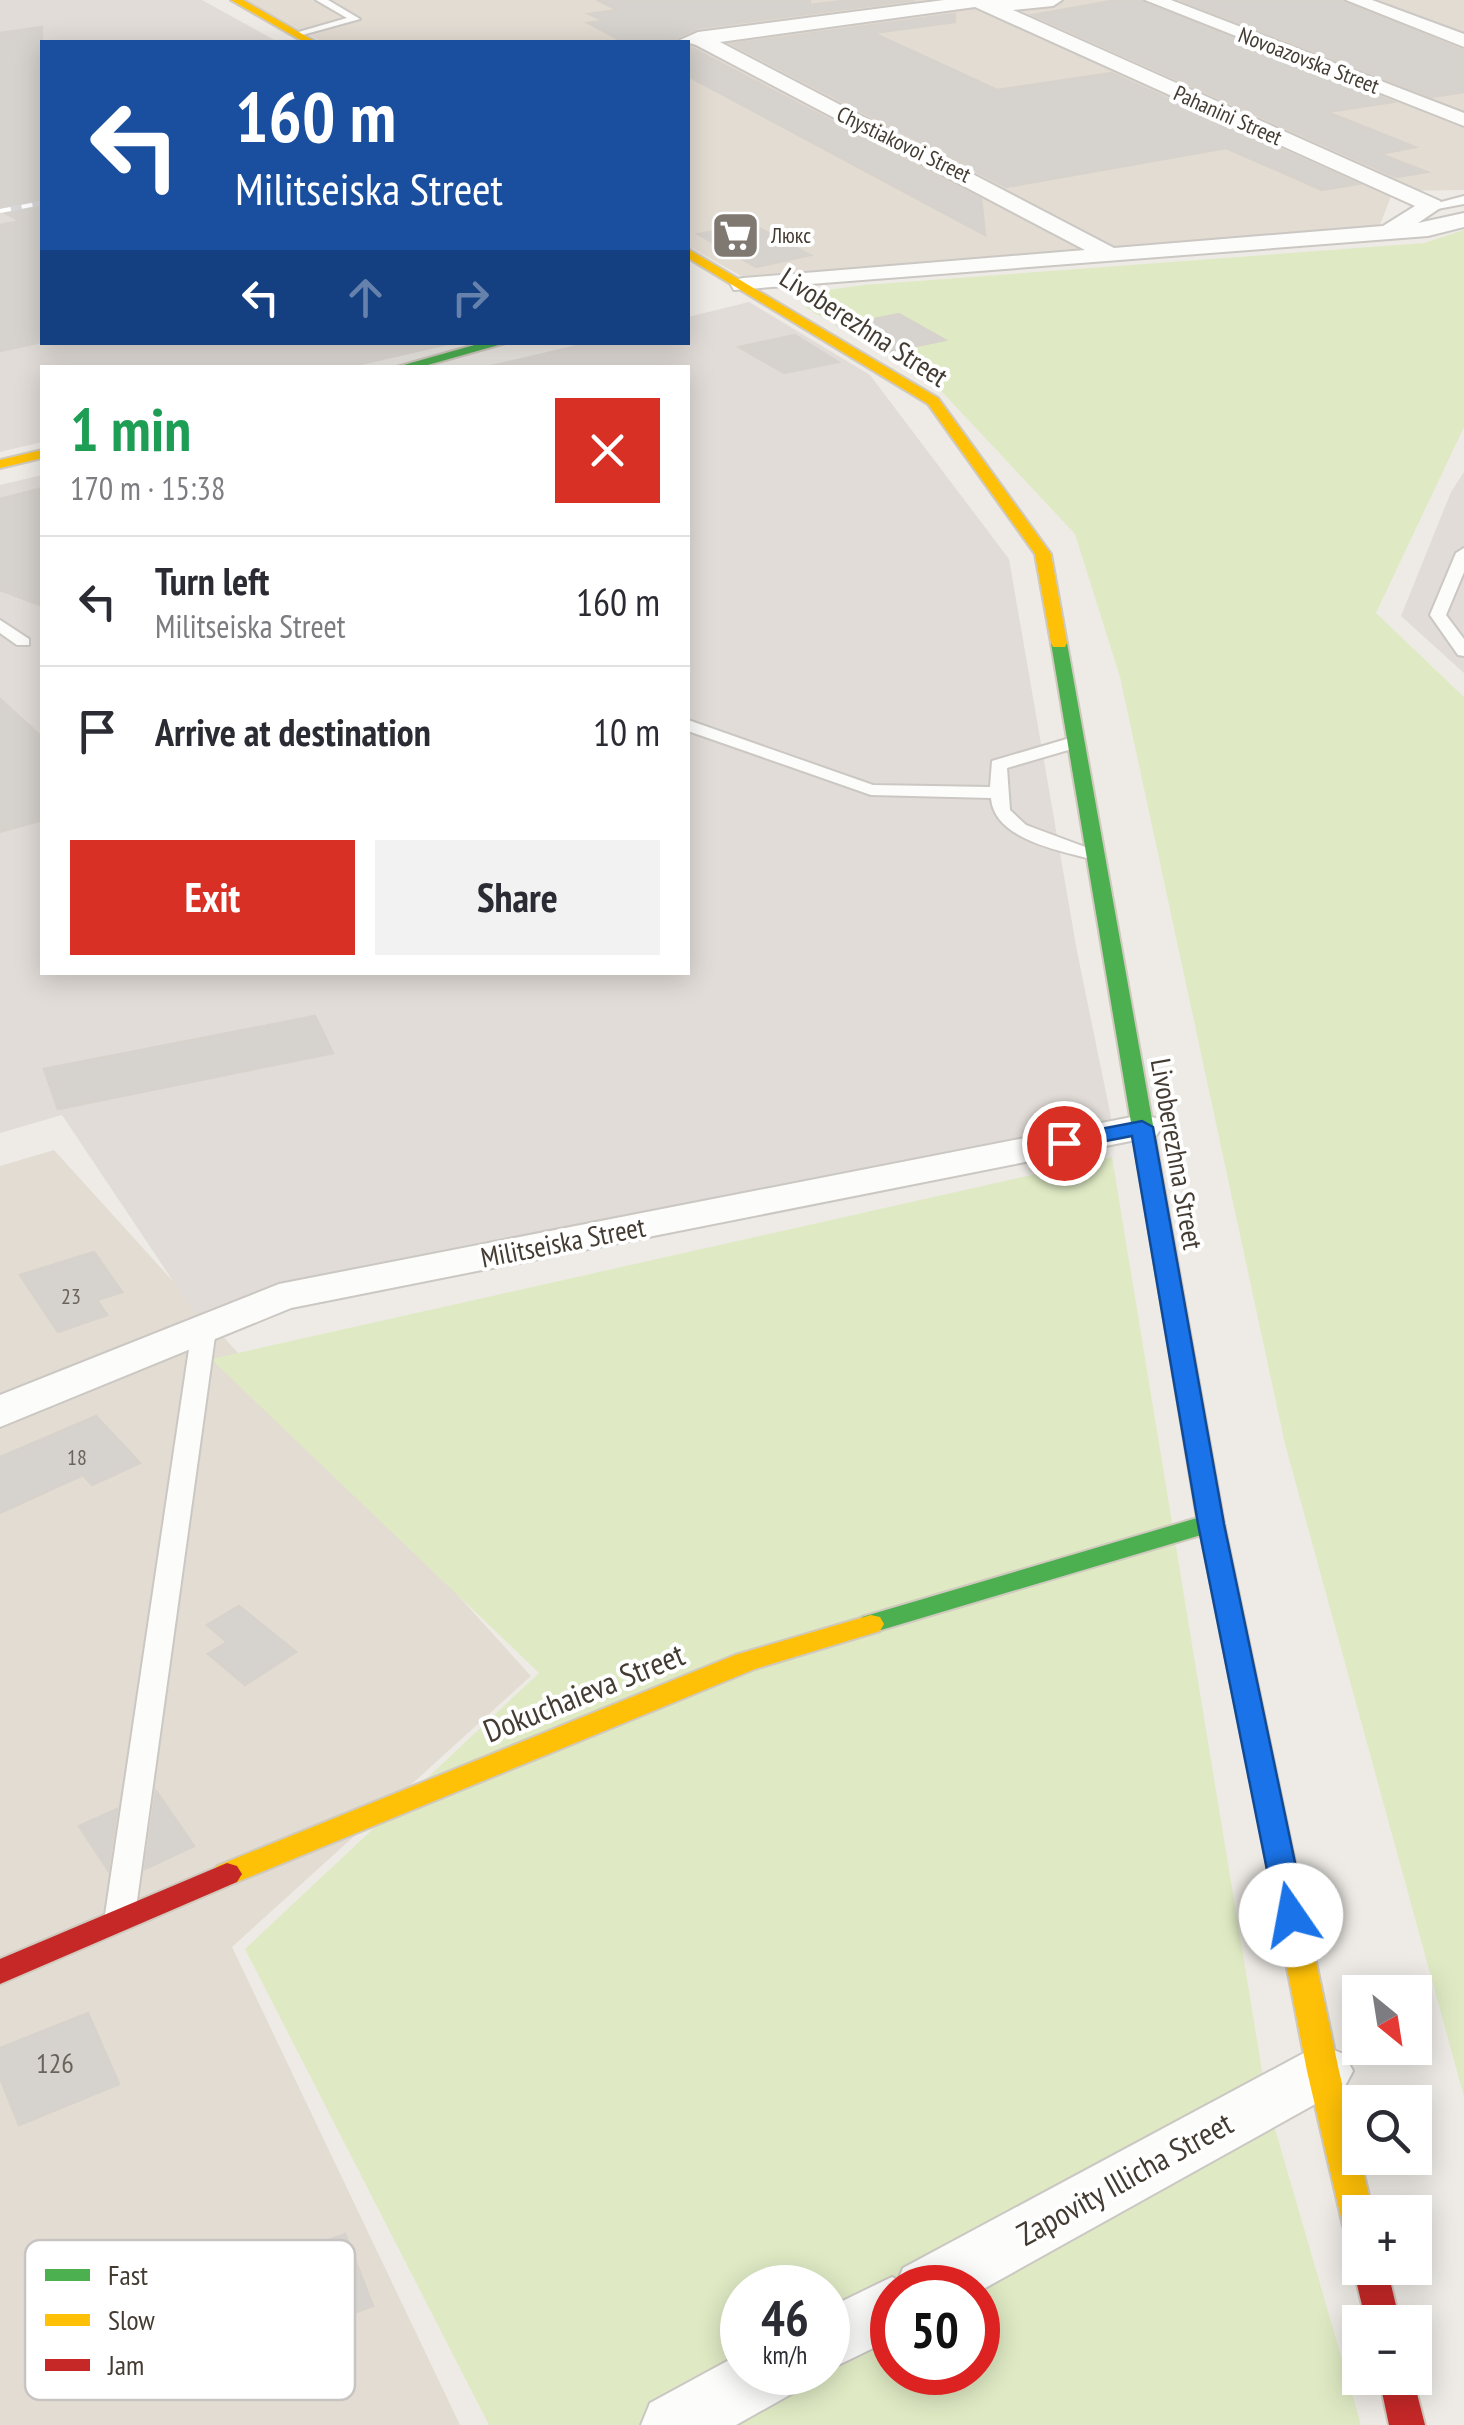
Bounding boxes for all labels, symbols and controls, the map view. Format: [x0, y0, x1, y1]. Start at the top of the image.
street label: Novoazovska Street [1235, 20, 1383, 100]
text: 160 m [235, 71, 396, 161]
street label: Pahanini Street [1169, 79, 1287, 151]
icon: left [70, 80, 200, 210]
street label: Chystiakovoi Street [832, 99, 976, 189]
text: Militseiska Street [235, 159, 503, 217]
supermarket icon: Люкс [710, 209, 762, 261]
place label: Люкс [770, 221, 811, 249]
street label: Livoberezhna Street [773, 258, 956, 395]
icon: left [233, 270, 288, 325]
icon: ahead [338, 270, 393, 325]
icon: right [443, 270, 498, 325]
text: 1 min [70, 390, 191, 468]
button: close [555, 398, 660, 503]
text: 170 m · 15:38 [70, 467, 225, 509]
text: Turn left [155, 556, 269, 605]
icon: left [70, 574, 125, 629]
text: 160 m [576, 577, 660, 626]
text: Militseiska Street [155, 605, 346, 647]
icon: arrive [70, 704, 125, 759]
text: Arrive at destination [155, 707, 431, 756]
text: 10 m [593, 707, 660, 756]
button: Exit [70, 840, 355, 955]
button: Share [375, 840, 660, 955]
street label: Livoberezhna Street [1143, 1056, 1213, 1253]
pin [1022, 1101, 1107, 1186]
icon: arrive [1037, 1116, 1092, 1171]
street label: Militseiska Street [478, 1207, 649, 1276]
house number: 23 [61, 1282, 81, 1310]
house number: 18 [67, 1443, 87, 1471]
street label: Dokuchaieva Street [477, 1633, 690, 1751]
position arrow [1239, 1863, 1343, 1967]
north arrow [1342, 1975, 1432, 2065]
map controls [1342, 1975, 1432, 2395]
house number: 126 [36, 2044, 74, 2081]
button: search [1342, 2085, 1432, 2175]
street label: Zapovity Illicha Street [1009, 2101, 1240, 2255]
button: + [1342, 2195, 1432, 2285]
legend [25, 2240, 355, 2400]
text: Fast [108, 2256, 148, 2293]
speed limit sign: 50 [870, 2265, 1000, 2395]
text: 46 [761, 2285, 809, 2350]
text: Slow [108, 2301, 155, 2338]
button: − [1342, 2305, 1432, 2395]
text: km/h [763, 2339, 807, 2371]
text: Jam [107, 2346, 144, 2383]

